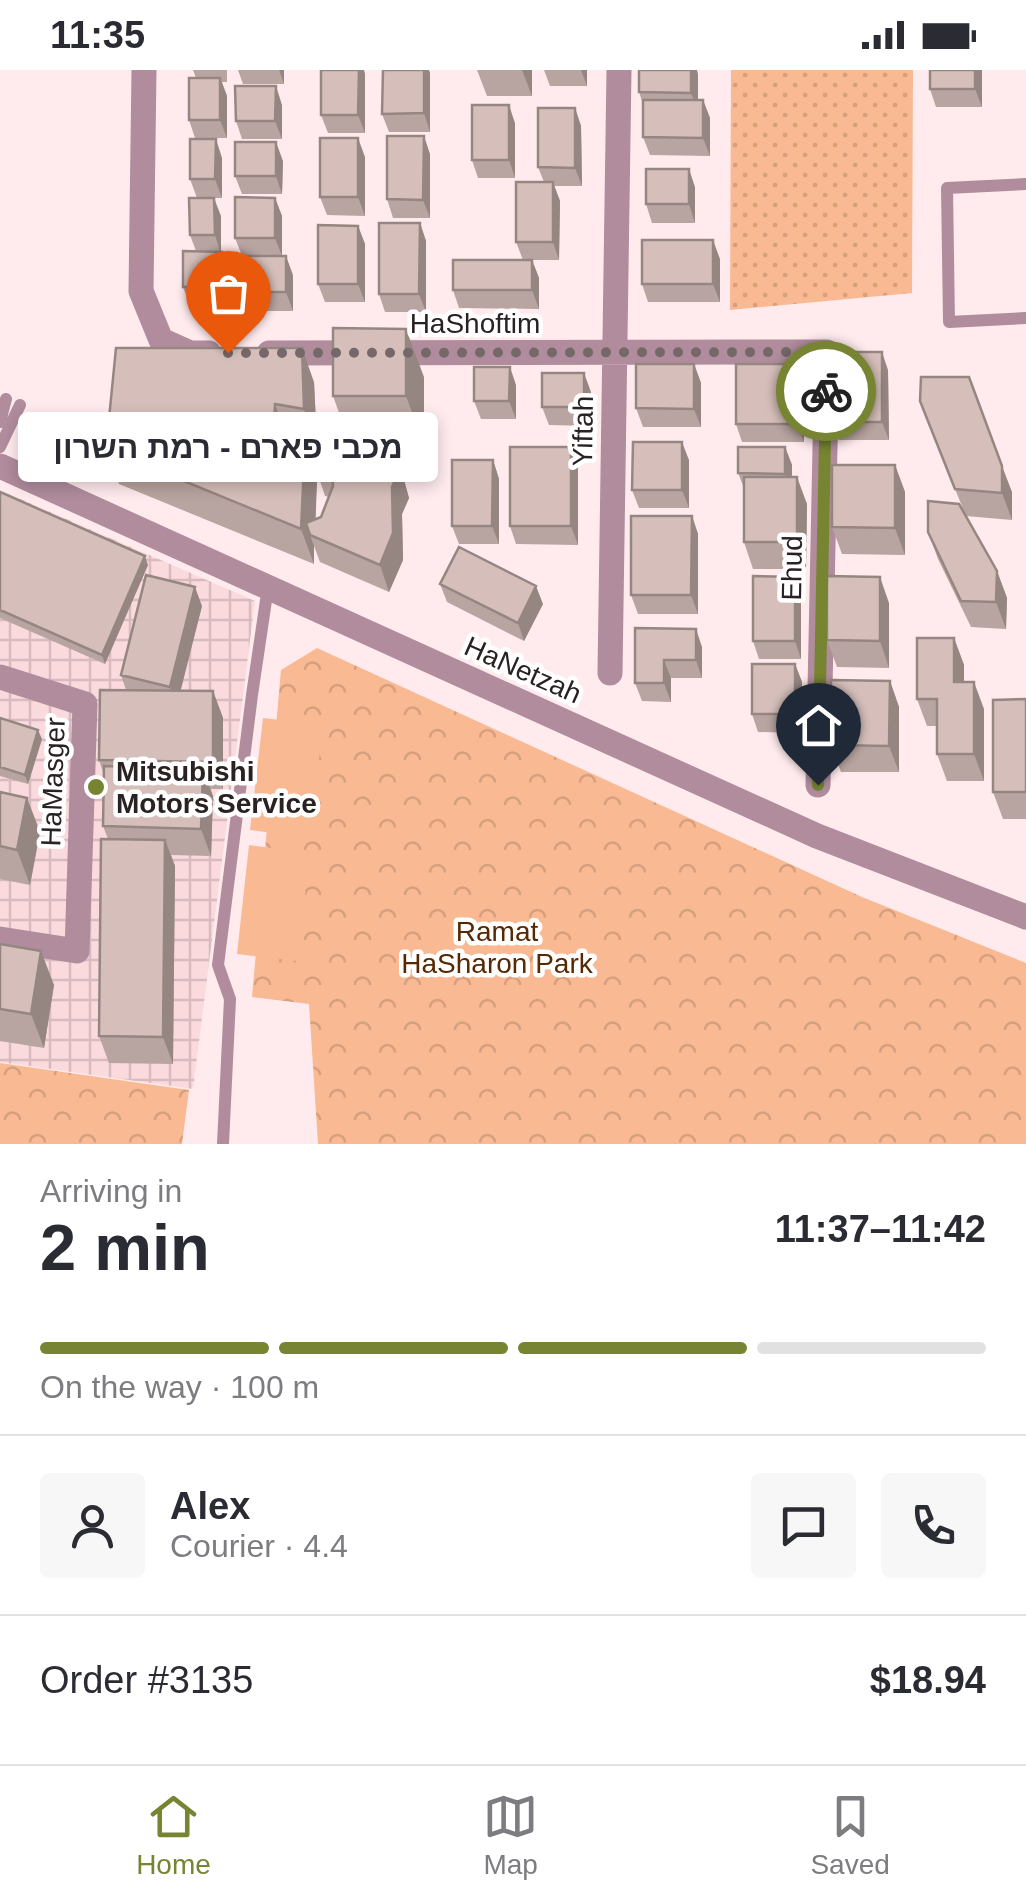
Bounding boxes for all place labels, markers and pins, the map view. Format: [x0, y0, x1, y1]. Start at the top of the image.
pin [186, 251, 271, 354]
callout: מכבי פארם - רמת השרון [18, 413, 438, 483]
pin [776, 683, 861, 786]
place label: Mitsubishi Motors Service [116, 756, 317, 819]
marker: Mitsubishi Motors Service [85, 776, 107, 798]

